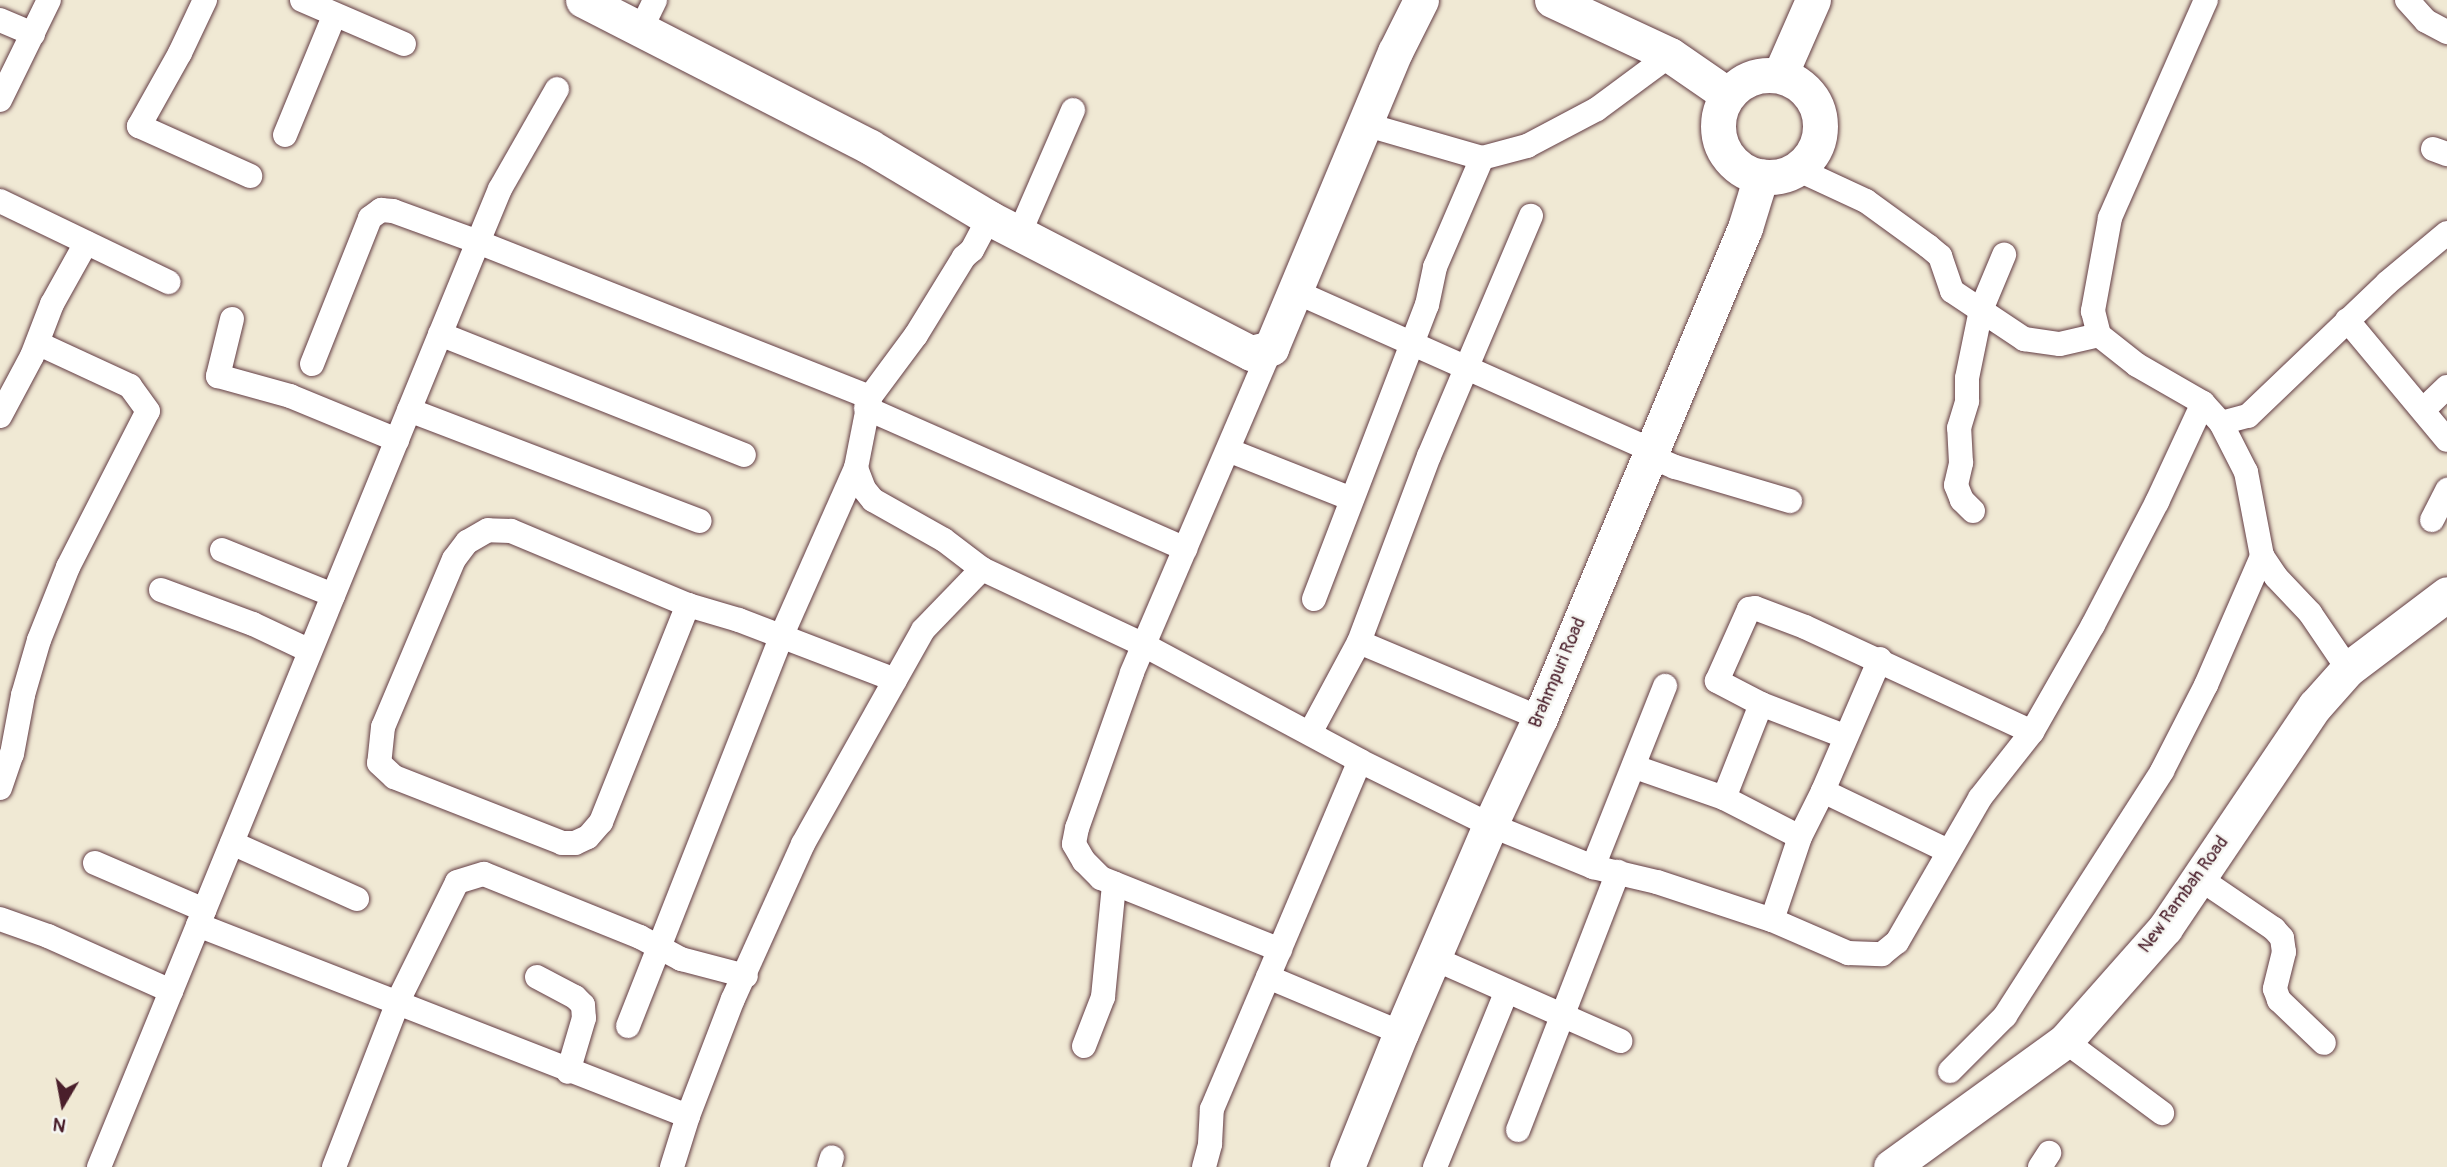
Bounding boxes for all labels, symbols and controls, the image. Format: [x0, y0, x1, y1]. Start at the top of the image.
street label: Brahmpuri Road [1525, 615, 1591, 731]
street label: New Rambah Road [2134, 833, 2234, 957]
north arrow [28, 1069, 98, 1139]
text: N [51, 1112, 68, 1138]

